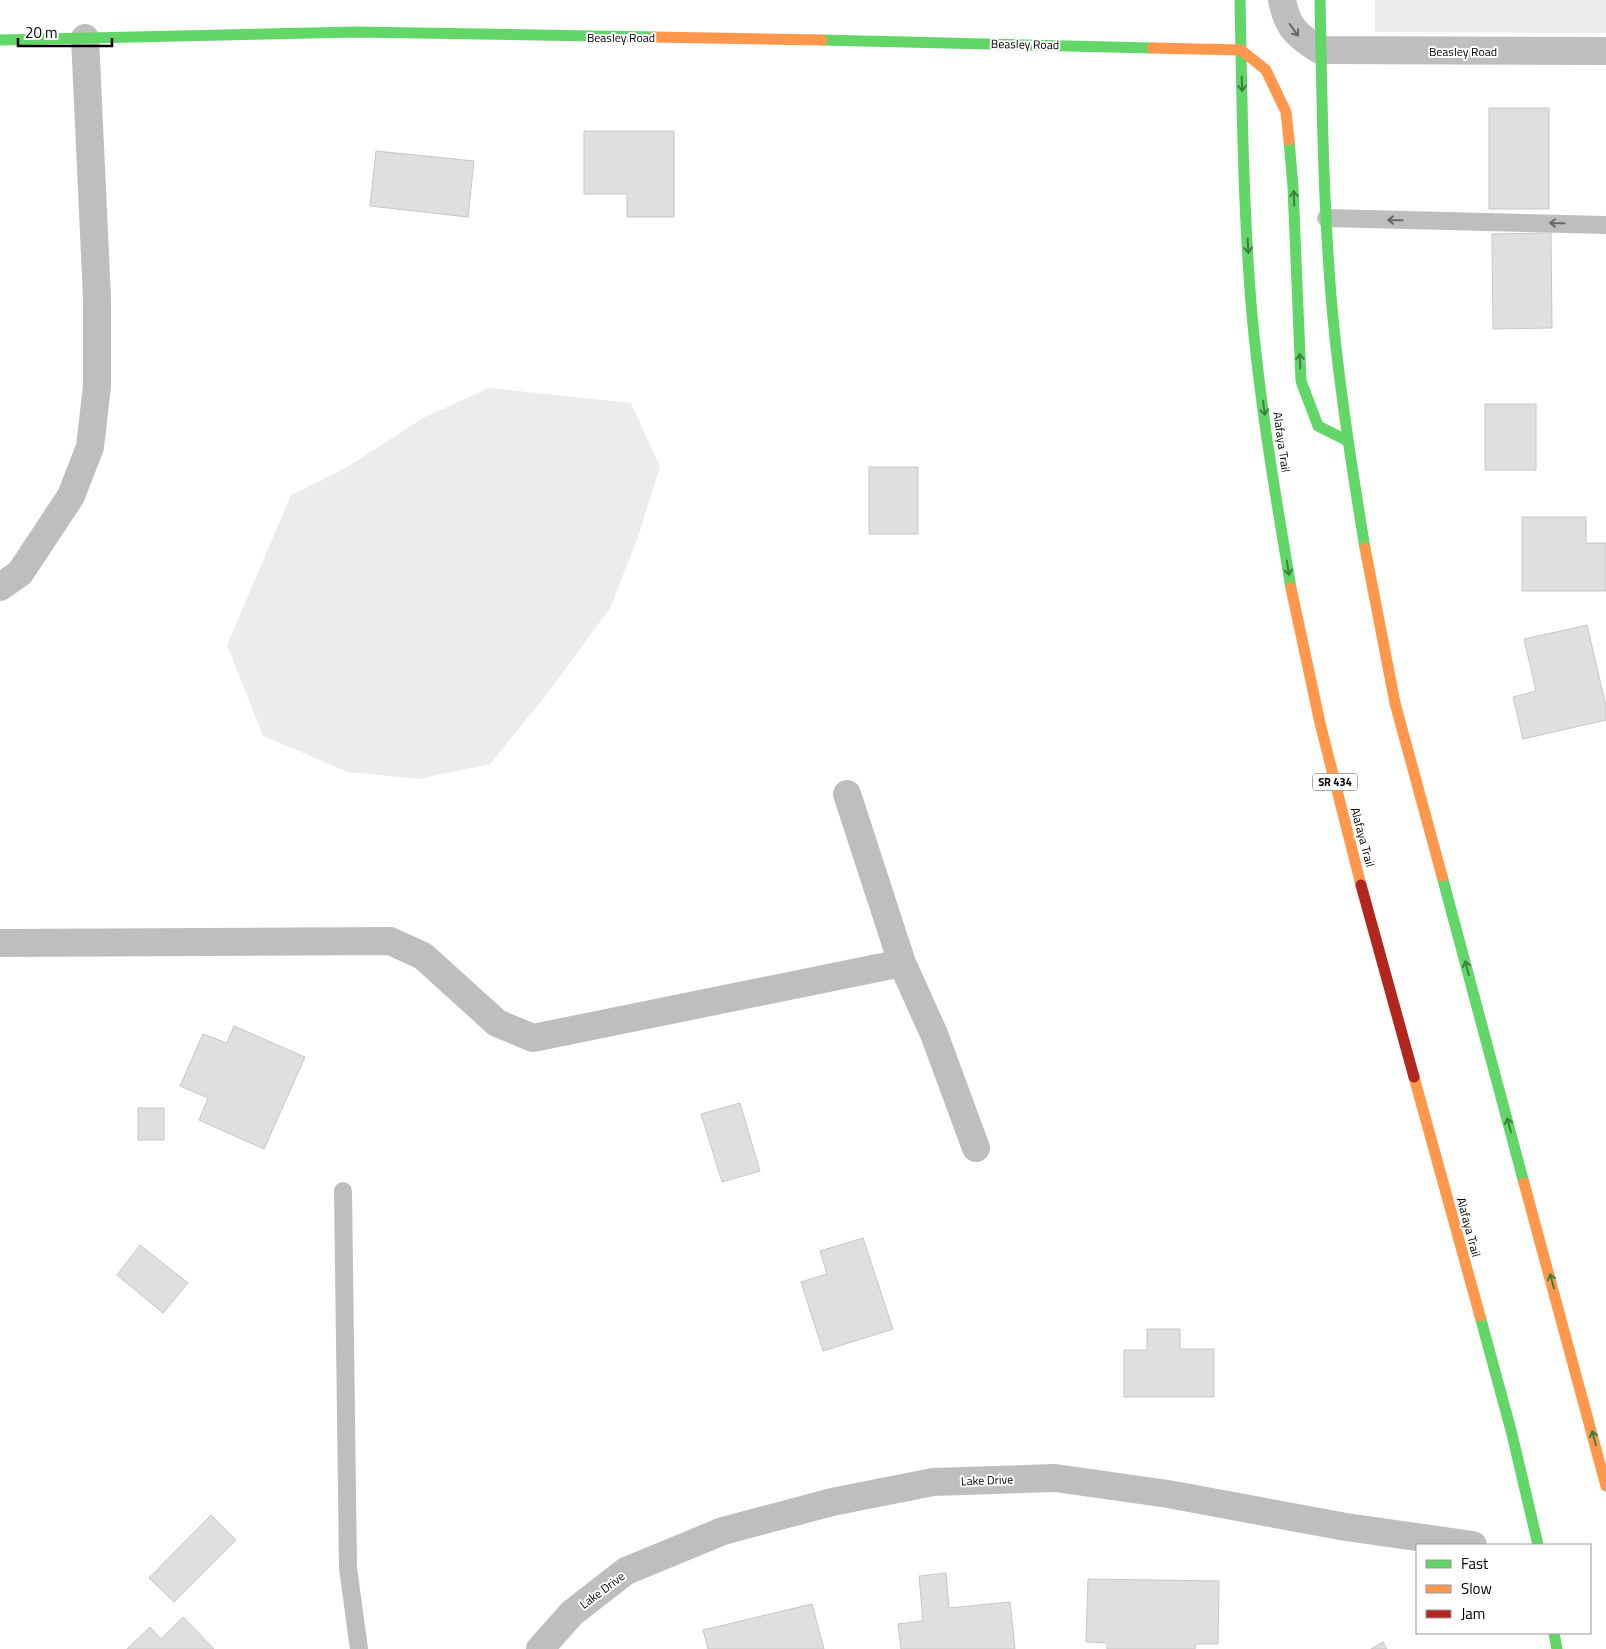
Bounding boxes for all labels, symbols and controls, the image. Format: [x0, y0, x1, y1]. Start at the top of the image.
scale bar [18, 15, 111, 47]
text: 20 m [25, 21, 58, 44]
one-way arrow [1289, 22, 1300, 36]
street label: Beasley Road [587, 28, 655, 47]
street label: Beasley Road [991, 34, 1059, 54]
street label: Beasley Road [1429, 42, 1497, 61]
one-way arrow [1237, 75, 1247, 91]
one-way arrow [1289, 191, 1298, 207]
one-way arrow [1387, 215, 1404, 225]
one-way arrow [1550, 219, 1566, 228]
one-way arrow [1244, 238, 1253, 254]
one-way arrow [1296, 353, 1305, 369]
one-way arrow [1259, 399, 1269, 415]
street label: Alafaya Trail [1268, 410, 1296, 474]
one-way arrow [1283, 560, 1293, 576]
road number: SR 434 [1312, 774, 1358, 790]
street label: Alafaya Trail [1346, 805, 1380, 869]
one-way arrow [1462, 960, 1471, 976]
one-way arrow [1504, 1117, 1514, 1133]
street label: Alafaya Trail [1452, 1195, 1486, 1259]
one-way arrow [1546, 1274, 1556, 1290]
one-way arrow [1589, 1431, 1598, 1447]
street label: Lake Drive [961, 1470, 1013, 1490]
legend [1416, 1544, 1591, 1634]
text: Fast [1461, 1552, 1489, 1575]
street label: Lake Drive [575, 1567, 629, 1613]
text: Slow [1461, 1577, 1492, 1600]
text: Jam [1461, 1602, 1485, 1625]

